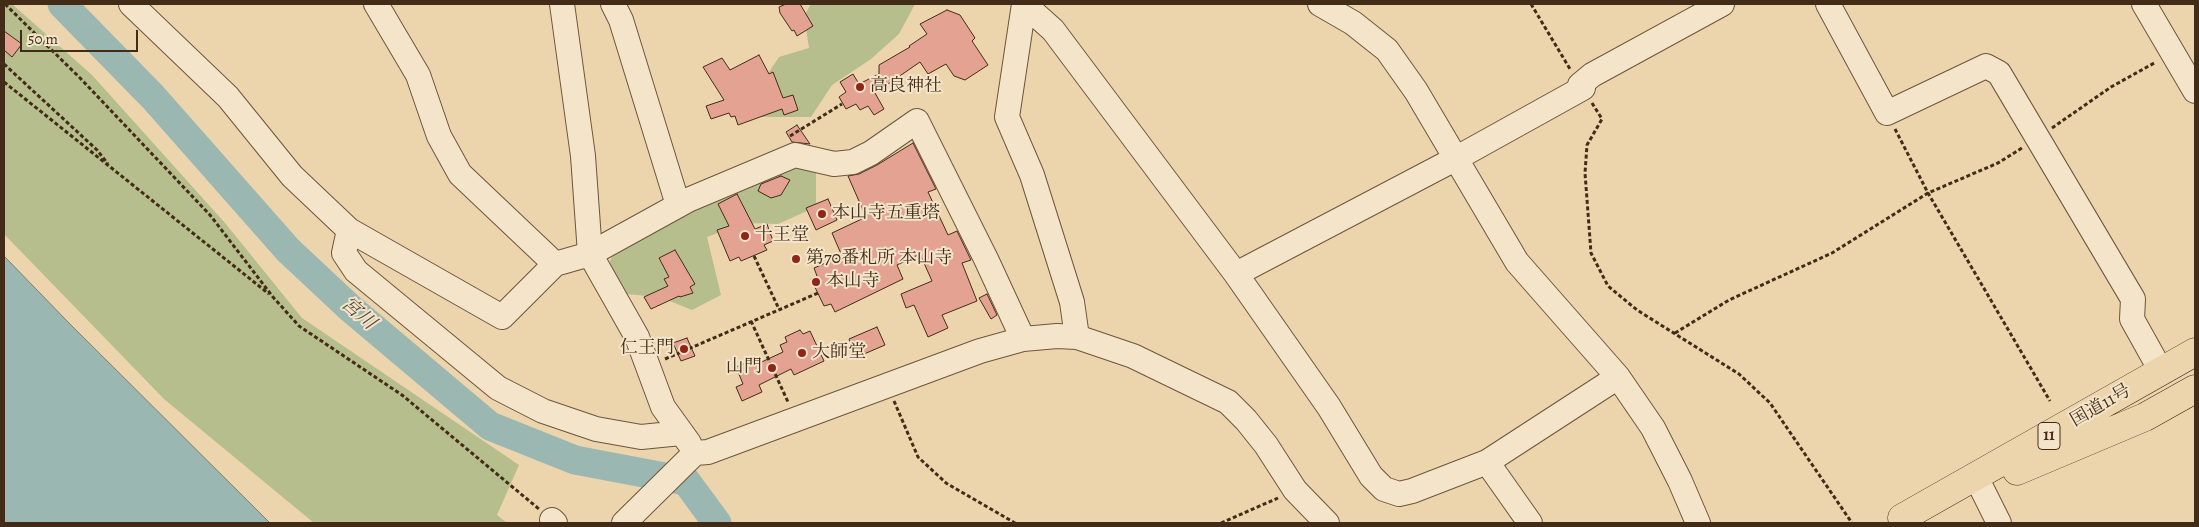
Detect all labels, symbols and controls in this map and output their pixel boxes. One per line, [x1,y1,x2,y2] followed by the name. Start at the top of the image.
[22,20,140,52] scale bar
[28,29,58,49] text: 50 m
[870,76,942,98] place label: 高良神社
[854,81,866,93] marker: 高良神社
[832,203,940,225] place label: 本山寺五重塔
[816,208,828,220] marker: 本山寺五重塔
[755,225,809,247] place label: 十王堂
[739,230,751,242] marker: 十王堂
[806,248,953,270] place label: 第70番札所 本山寺
[790,253,802,265] marker: 第70番札所 本山寺
[826,271,880,293] place label: 本山寺
[810,276,822,288] marker: 本山寺
[336,293,380,335] water label: 宮川
[620,338,674,360] place label: 仁王門
[812,342,866,364] place label: 大師堂
[678,343,690,355] marker: 仁王門
[796,347,808,359] marker: 大師堂
[726,357,762,379] place label: 山門
[766,362,778,374] marker: 山門
[2067,380,2135,432] street label: 国道11号
[2038,422,2060,450] road number: 11

